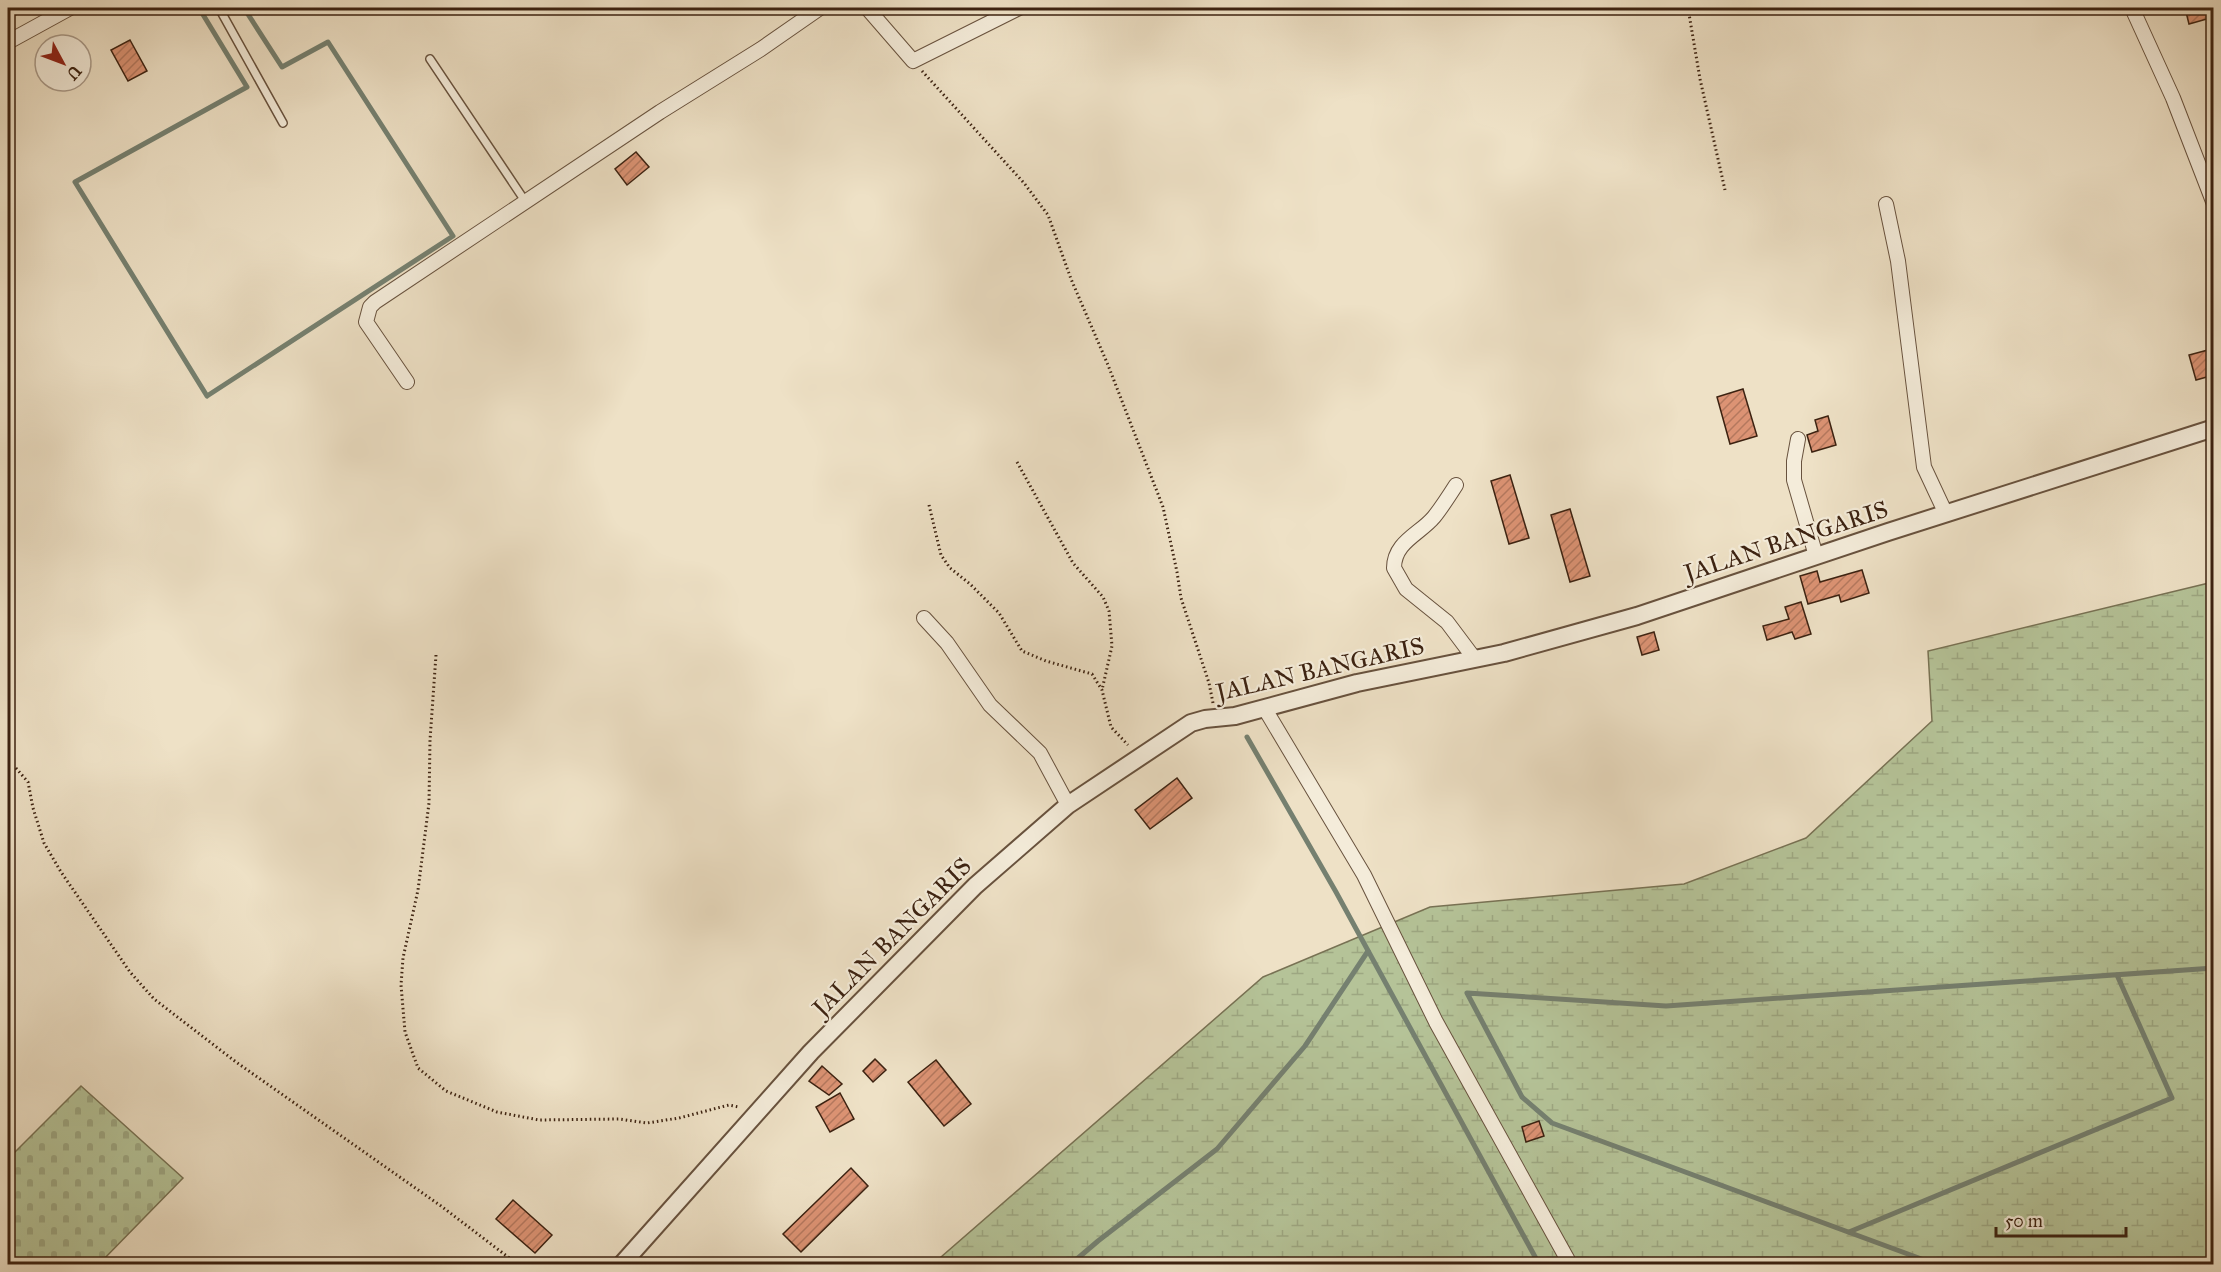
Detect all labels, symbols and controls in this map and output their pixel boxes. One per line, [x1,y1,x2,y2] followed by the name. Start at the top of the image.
[33,33,93,93] north arrow
[62,62,85,84] text: U
[1677,494,1892,589] street label: JALAN BANGARIS
[1210,630,1427,708] street label: JALAN BANGARIS
[804,851,978,1025] street label: JALAN BANGARIS
[1996,1200,2126,1238] scale bar
[2005,1210,2043,1232] text: 50 m

